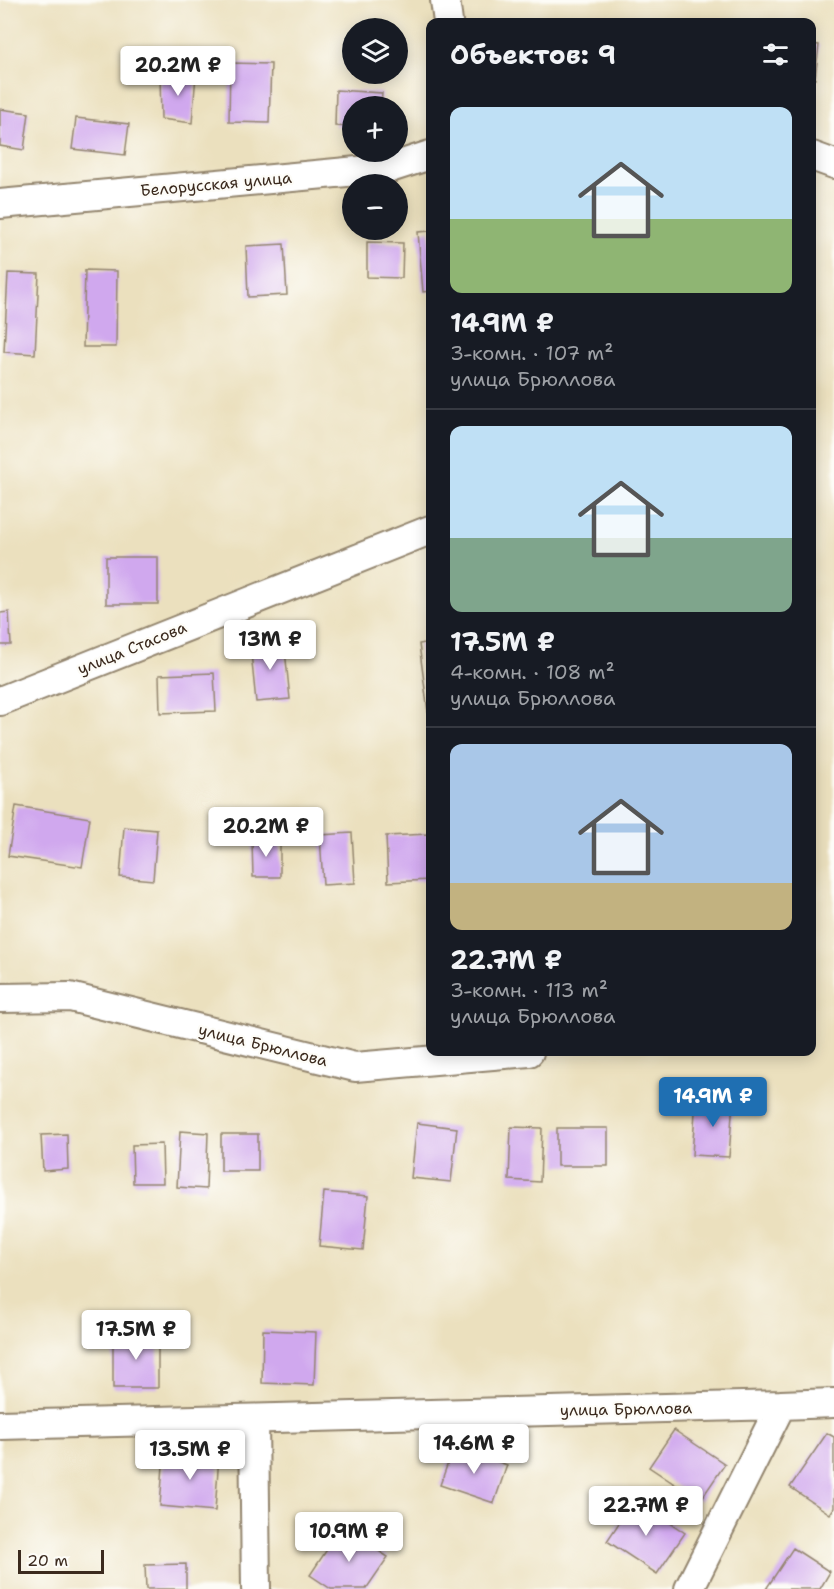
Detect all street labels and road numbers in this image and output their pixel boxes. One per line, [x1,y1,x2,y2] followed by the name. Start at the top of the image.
[139,167,293,201] street label: Белорусская улица
[74,617,190,679] street label: улица Стасова
[196,1019,330,1071] street label: улица Брюллова
[560,1397,692,1421] street label: улица Брюллова

